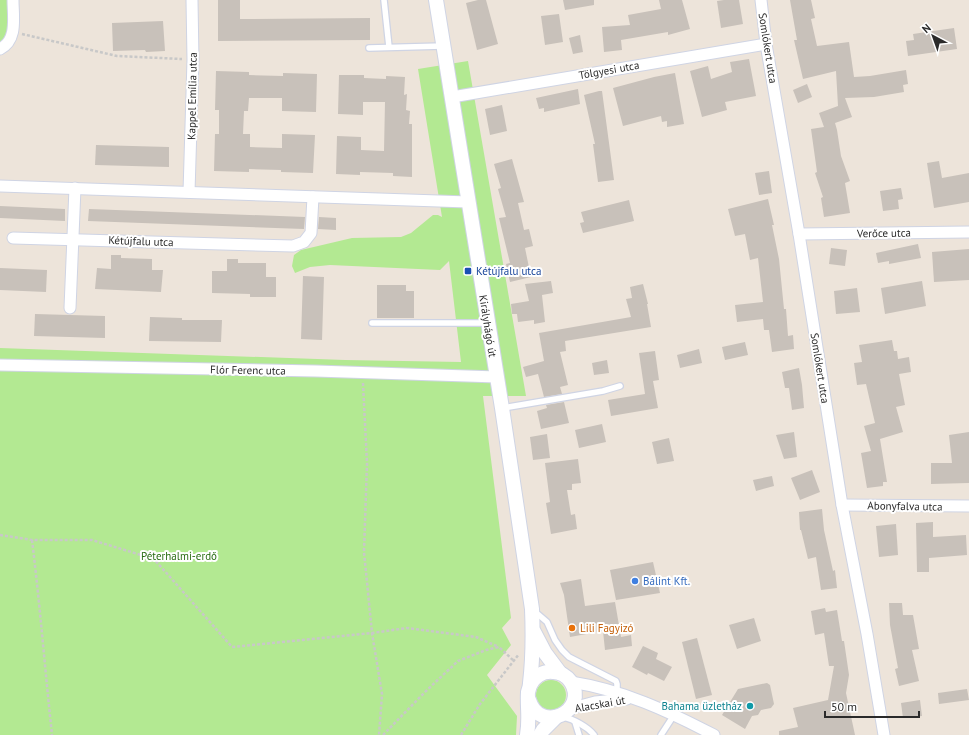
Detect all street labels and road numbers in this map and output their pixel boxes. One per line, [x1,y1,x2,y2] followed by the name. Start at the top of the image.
[756,12,780,84] street label: Somlókert utca
[184,52,200,140] street label: Kappel Emília utca
[578,58,640,82] street label: Tölgyesi utca
[856,226,911,240] street label: Verőce utca
[108,233,174,249] street label: Kétújfalu utca
[476,294,500,358] street label: Királyhágó út
[808,332,832,404] street label: Somlókert utca
[210,362,286,378] street label: Flór Ferenc utca
[867,498,943,514] street label: Abonyfalva utca
[574,693,627,715] street label: Alacskai út

